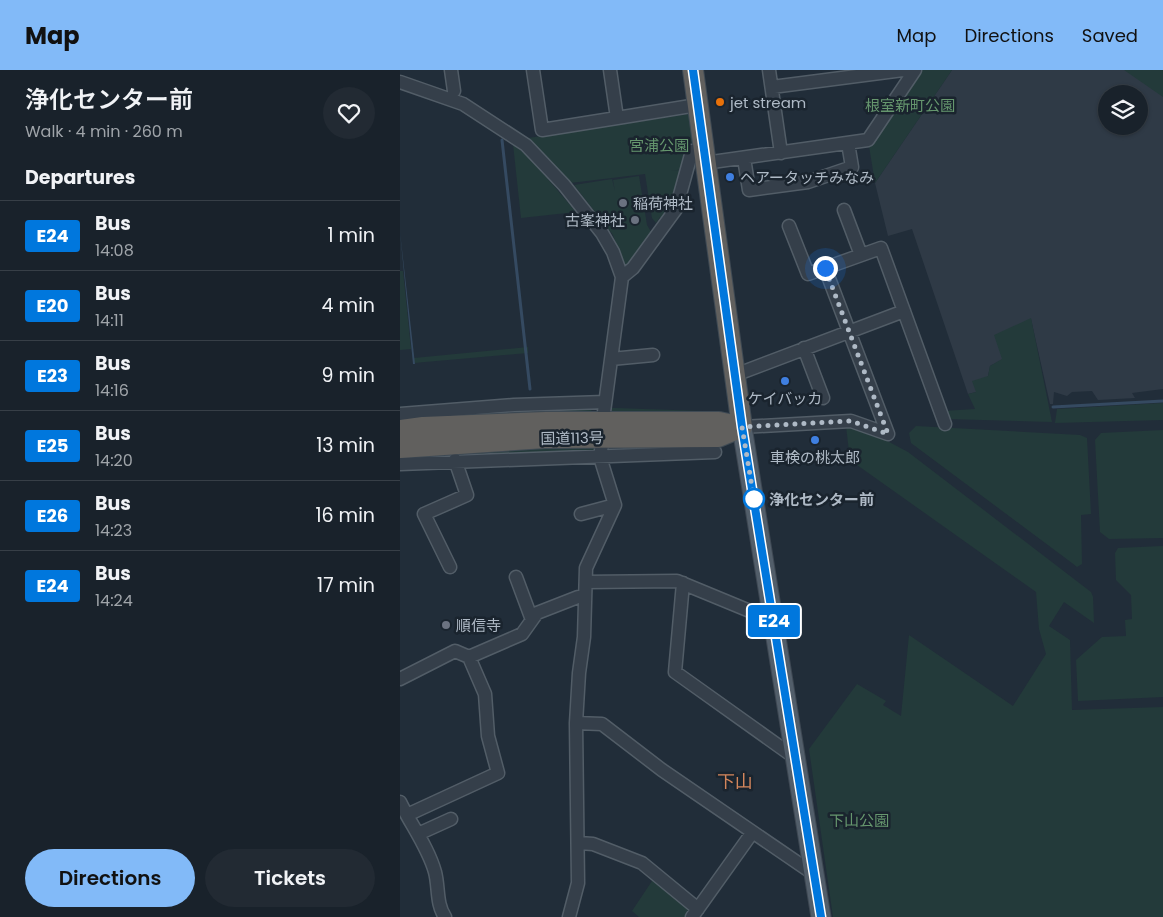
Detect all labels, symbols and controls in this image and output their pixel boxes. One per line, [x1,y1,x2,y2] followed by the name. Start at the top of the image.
[25,19,80,52] text: Map
[897,23,936,48] text: Map
[964,23,1054,48] text: Directions
[1082,23,1138,48] text: Saved
[25,83,193,116] text: 浄化センター前
[1098,85,1148,135] map controls
[1098,85,1148,135] button: layers
[323,87,375,139] button: heart
[729,92,806,113] place label: jet stream
[865,95,955,116] park label: 根室新町公園
[714,96,726,108] marker: jet stream
[25,120,183,143] text: Walk · 4 min · 260 m
[629,135,689,156] park label: 宮浦公園
[25,164,135,191] text: Departures
[740,167,874,188] place label: ヘアータッチみなみ
[724,171,736,183] marker: ヘアータッチみなみ
[633,193,693,214] place label: 稲荷神社
[617,197,629,209] marker: 稲荷神社
[95,210,131,237] text: Bus
[565,210,625,231] place label: 古峯神社
[629,214,641,226] marker: 古峯神社
[327,222,375,249] text: 1 min
[36,223,69,248] text: E24
[95,239,134,262] text: 14:08
[813,256,838,281] your location
[95,280,131,307] text: Bus
[322,292,375,319] text: 4 min
[37,293,68,318] text: E20
[95,309,124,332] text: 14:11
[95,350,131,377] text: Bus
[322,362,375,389] text: 9 min
[37,363,68,388] text: E23
[779,375,791,387] marker: ケイバッカ
[95,379,129,402] text: 14:16
[748,388,822,409] place label: ケイバッカ
[95,420,131,447] text: Bus
[540,427,604,449] street label: 国道113号
[316,432,375,459] text: 13 min
[37,433,68,458] text: E25
[809,434,821,446] marker: 車検の桃太郎
[770,447,860,468] place label: 車検の桃太郎
[95,449,133,472] text: 14:20
[743,488,765,510] marker: 浄化センター前
[769,489,874,510] place label: 浄化センター前
[95,490,131,517] text: Bus
[315,502,375,529] text: 16 min
[37,503,68,528] text: E26
[95,519,132,542] text: 14:23
[95,560,131,587] text: Bus
[317,572,375,599] text: 17 min
[36,573,69,598] text: E24
[95,589,133,612] text: 14:24
[745,605,803,637] line badge: E24
[758,608,790,633] text: E24
[456,615,501,636] place label: 順信寺
[440,619,452,631] marker: 順信寺
[717,769,753,794] district label: 下山
[829,810,889,831] park label: 下山公園
[25,849,195,907] button: Directions
[205,849,375,907] button: Tickets

